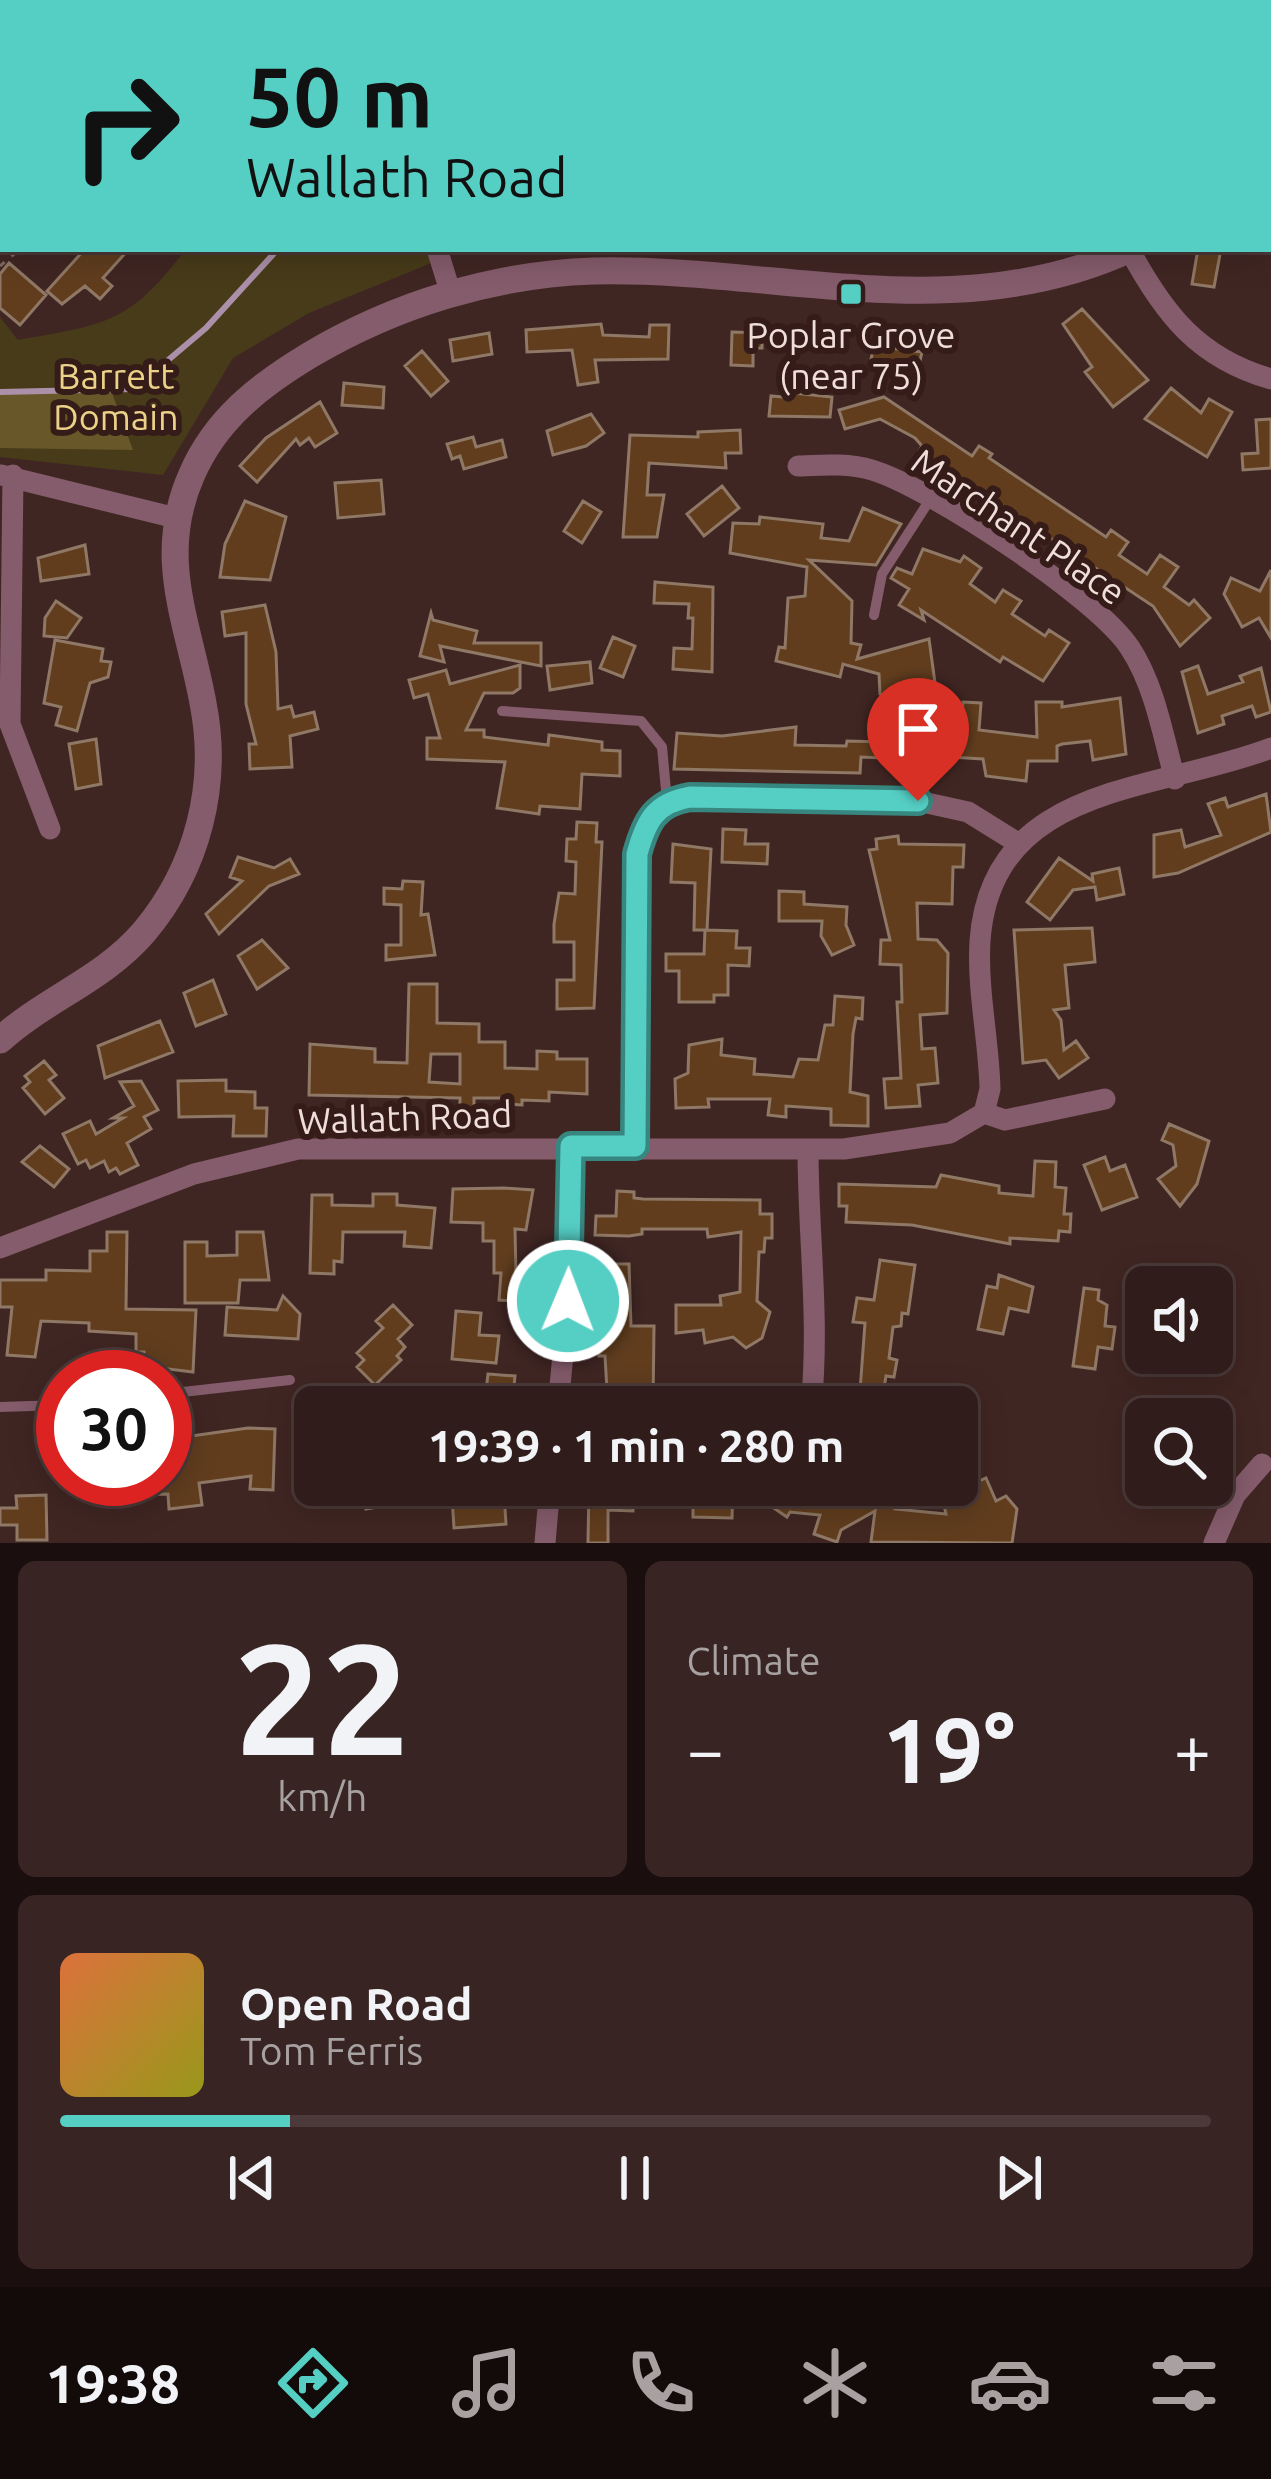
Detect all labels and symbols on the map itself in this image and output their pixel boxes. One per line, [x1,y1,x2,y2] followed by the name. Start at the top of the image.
[838,281,864,307] marker: Poplar Grove (near 75)
[747,314,955,396] place label: Poplar Grove (near 75)
[53,355,179,437] park label: Barrett Domain
[905,440,1133,612] street label: Marchant Place
[867,678,969,801] pin
[297,1093,513,1141] street label: Wallath Road
[505,1238,631,1364] position arrow
[36,1350,192,1506] speed limit sign: 30

